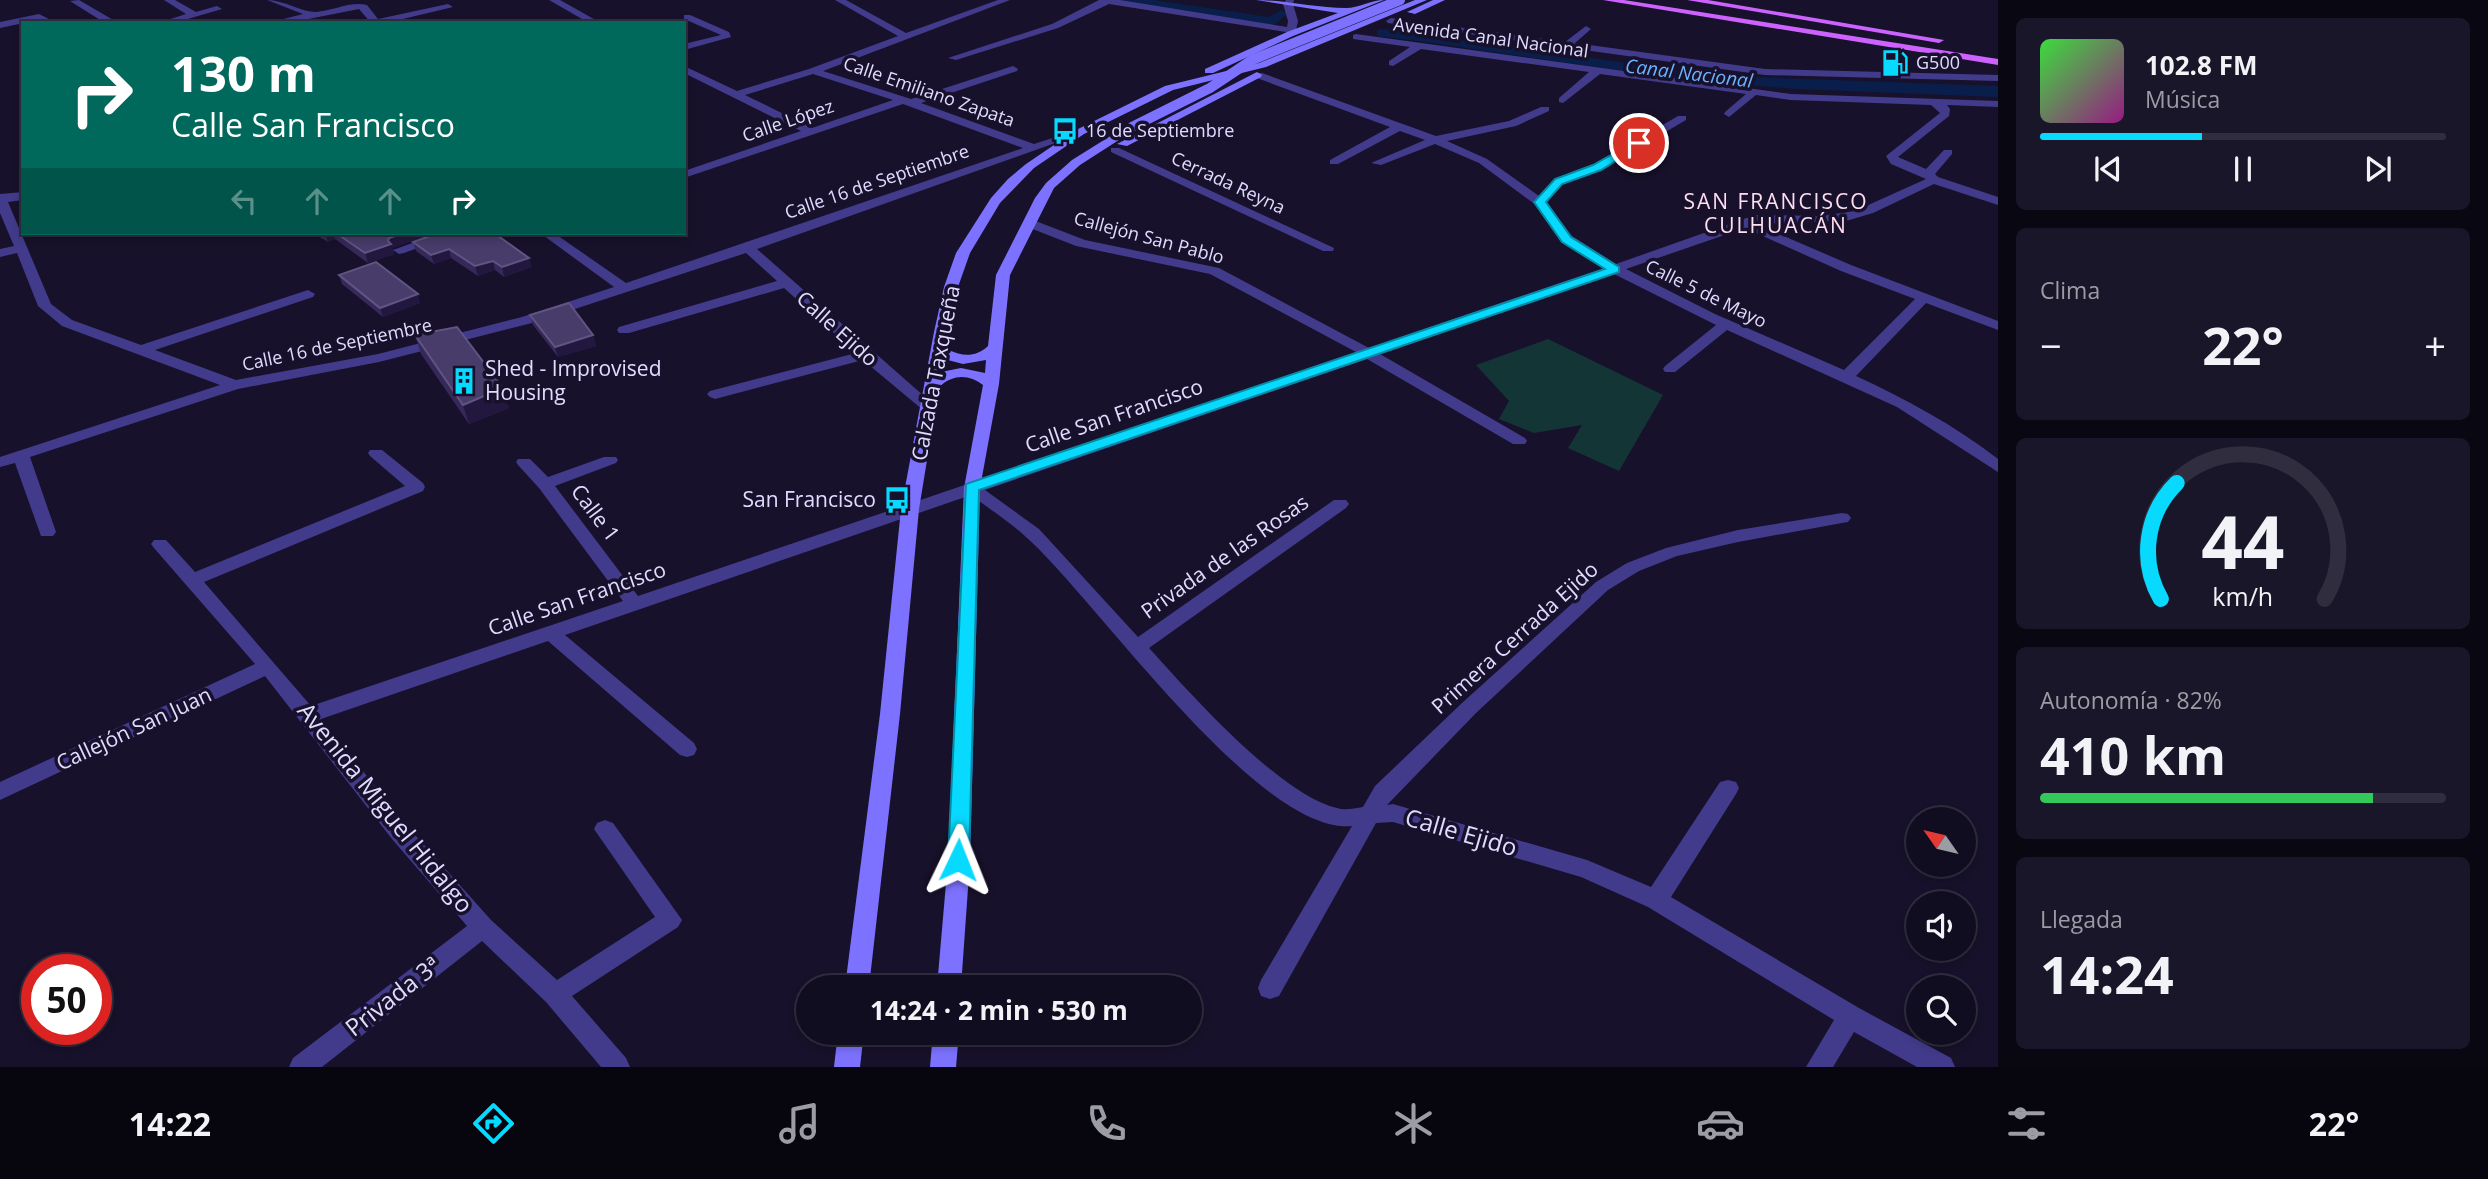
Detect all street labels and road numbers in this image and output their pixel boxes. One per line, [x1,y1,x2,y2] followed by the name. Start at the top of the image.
[1392,11,1590,63] street label: Avenida Canal Nacional
[840,50,1018,132] street label: Calle Emiliano Zapata
[739,93,836,147] street label: Calle López
[781,138,972,224] street label: Calle 16 de Septiembre
[1168,145,1289,219] street label: Cerrada Reyna
[1072,205,1227,269] street label: Callejón San Pablo
[1642,253,1771,333] street label: Calle 5 de Mayo
[904,283,966,463] street label: Calzada Taxqueña
[791,284,884,372] street label: Calle Ejido
[240,312,434,376] street label: Calle 16 de Septiembre
[1021,371,1206,459] street label: Calle San Francisco
[565,478,626,547] street label: Calle 1
[1135,488,1314,625] street label: Privada de las Rosas
[484,554,669,642] street label: Calle San Francisco
[1425,555,1604,720] street label: Primera Cerrada Ejido
[51,680,216,776] street label: Callejón San Juan
[291,695,481,919] street label: Avenida Miguel Hidalgo
[1402,800,1521,863] street label: Calle Ejido
[338,948,446,1043] street label: Privada 3ª

